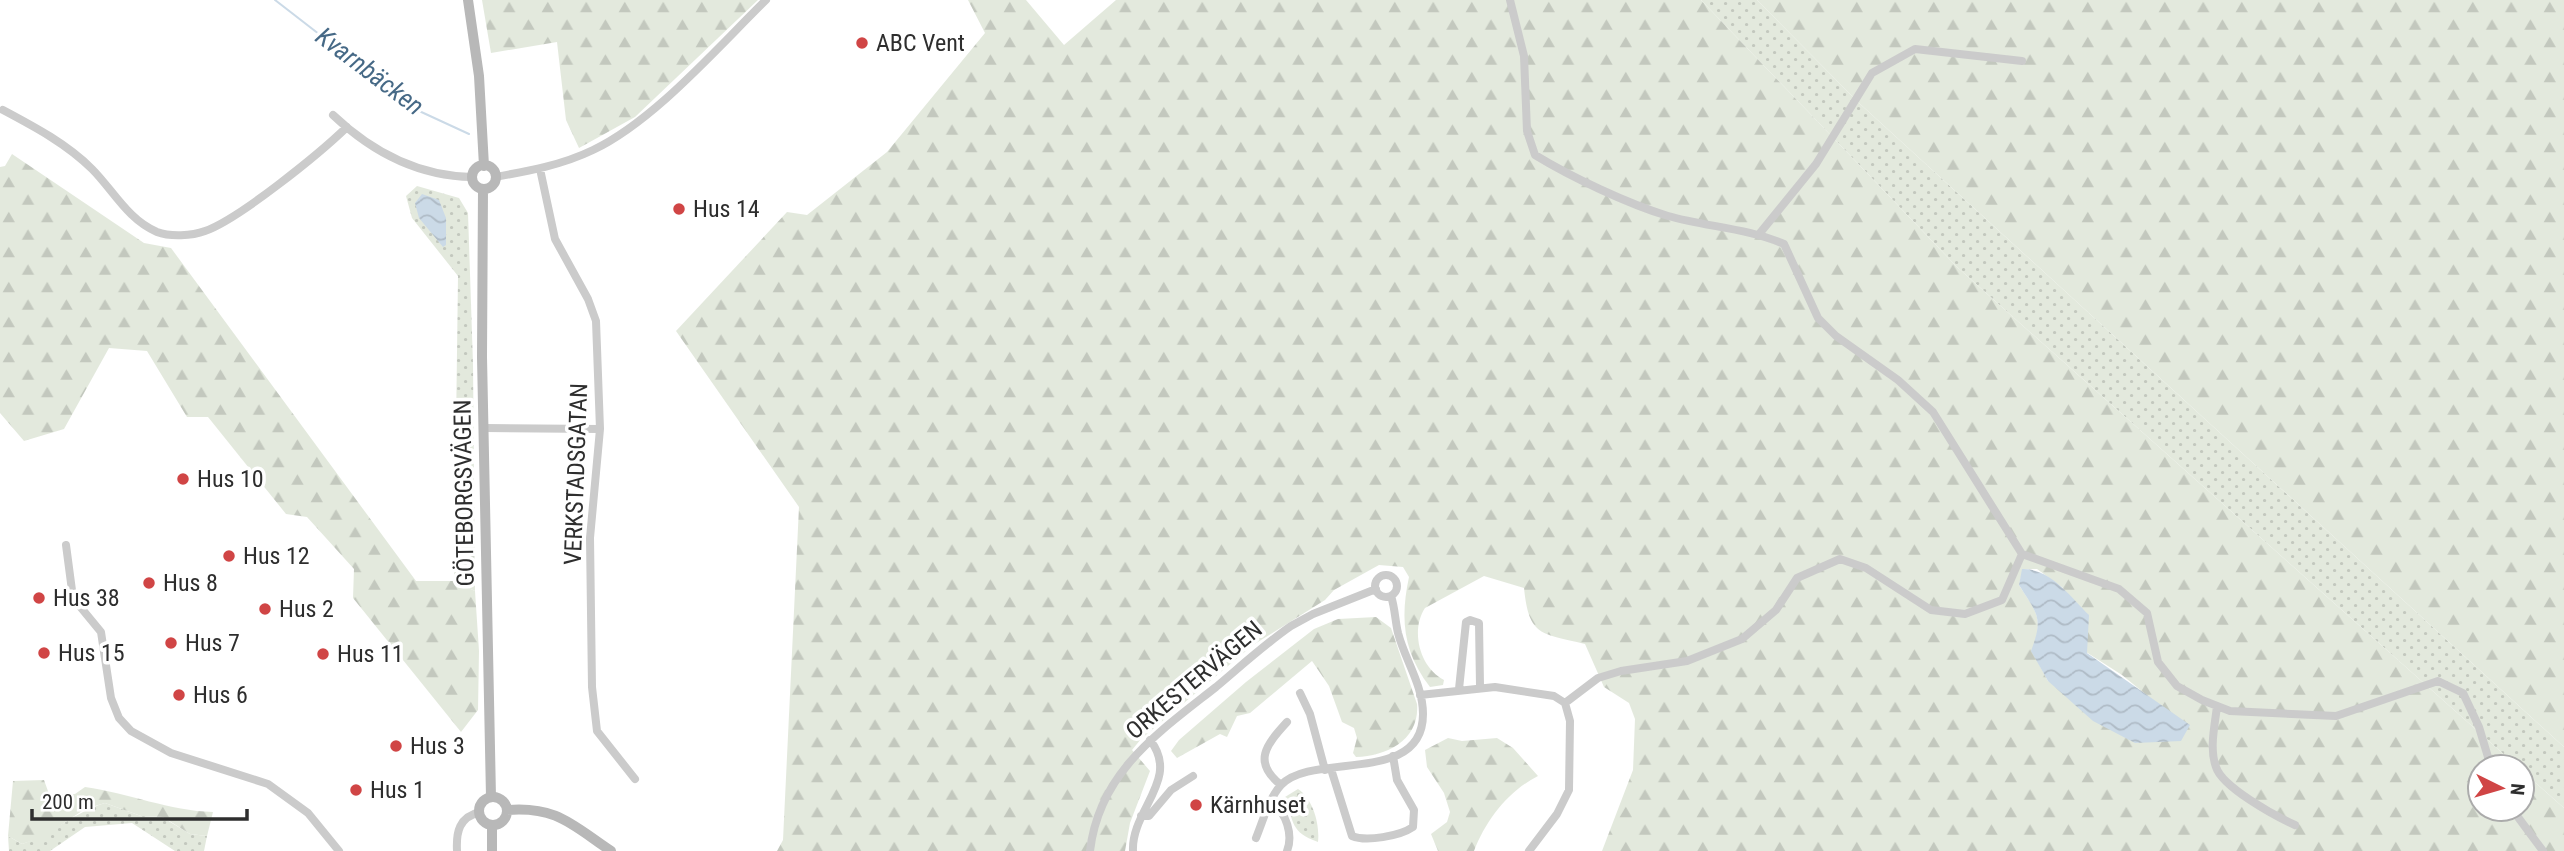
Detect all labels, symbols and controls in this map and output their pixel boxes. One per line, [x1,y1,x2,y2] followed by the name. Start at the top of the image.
[310,21,430,121] water label: Kvarnbäcken
[876,29,965,57] place label: ABC Vent
[854,35,870,51] marker: ABC Vent
[693,195,760,223] place label: Hus 14
[671,201,687,217] marker: Hus 14
[559,383,593,565] street label: VERKSTADSGATAN
[448,399,480,587] street label: GÖTEBORGSVÄGEN
[197,465,264,493] place label: Hus 10
[175,471,191,487] marker: Hus 10
[243,542,310,570] place label: Hus 12
[221,548,237,564] marker: Hus 12
[163,569,218,597] place label: Hus 8
[141,575,157,591] marker: Hus 8
[53,584,120,612] place label: Hus 38
[31,590,47,606] marker: Hus 38
[279,595,334,623] place label: Hus 2
[257,601,273,617] marker: Hus 2
[1120,615,1268,745] street label: ORKESTERVÄGEN
[185,629,240,657] place label: Hus 7
[163,635,179,651] marker: Hus 7
[58,639,125,667] place label: Hus 15
[337,640,404,668] place label: Hus 11
[36,645,52,661] marker: Hus 15
[315,646,331,662] marker: Hus 11
[193,681,248,709] place label: Hus 6
[171,687,187,703] marker: Hus 6
[410,732,465,760] place label: Hus 3
[388,738,404,754] marker: Hus 3
[2466,753,2536,823] north arrow
[370,776,425,804] place label: Hus 1
[32,778,247,822] scale bar
[348,782,364,798] marker: Hus 1
[2505,783,2529,796] text: N
[42,790,94,814] text: 200 m
[1210,791,1306,819] place label: Kärnhuset
[1188,797,1204,813] marker: Kärnhuset

